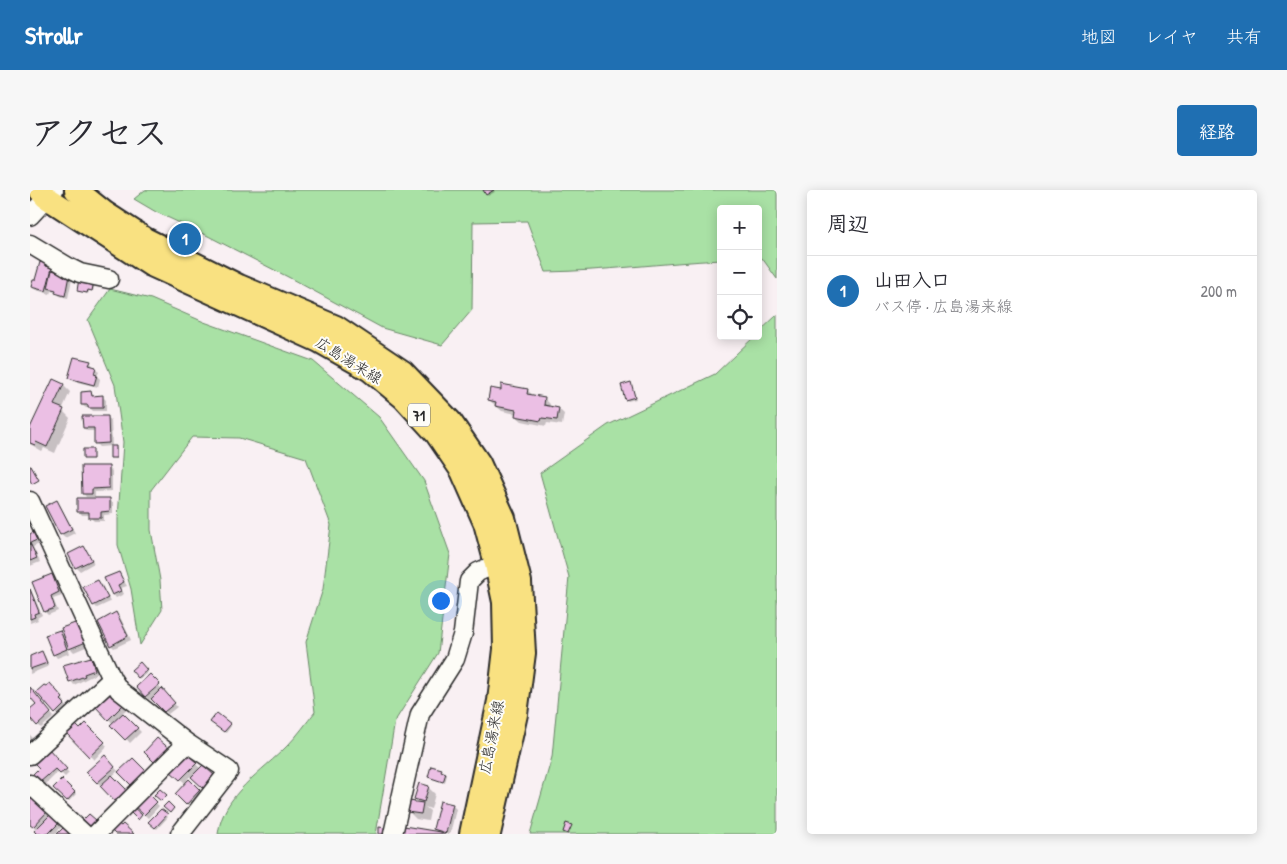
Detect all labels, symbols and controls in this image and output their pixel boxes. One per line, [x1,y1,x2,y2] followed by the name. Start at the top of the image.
[25,19,83,51] text: Strollr
[1081,24,1117,49] text: 地図
[1145,24,1198,49] text: レイヤ
[1226,24,1262,49] text: 共有
[1177,105,1257,156] button: 経路
[30,109,168,156] text: アクセス
[717,205,762,340] map controls
[717,205,762,250] button: +
[827,209,869,238] text: 周辺
[169,220,201,258] pin: 1
[717,250,762,295] button: −
[874,267,950,293] text: 山田入口
[840,280,846,302] text: 1
[1201,280,1237,302] text: 200 m
[717,295,762,340] button: locate
[874,295,1013,317] text: バス停 · 広島湯来線
[312,331,386,389] street label: 広島湯来線
[408,404,430,426] road number: 71
[428,588,454,614] your location
[474,698,508,776] street label: 広島湯来線

